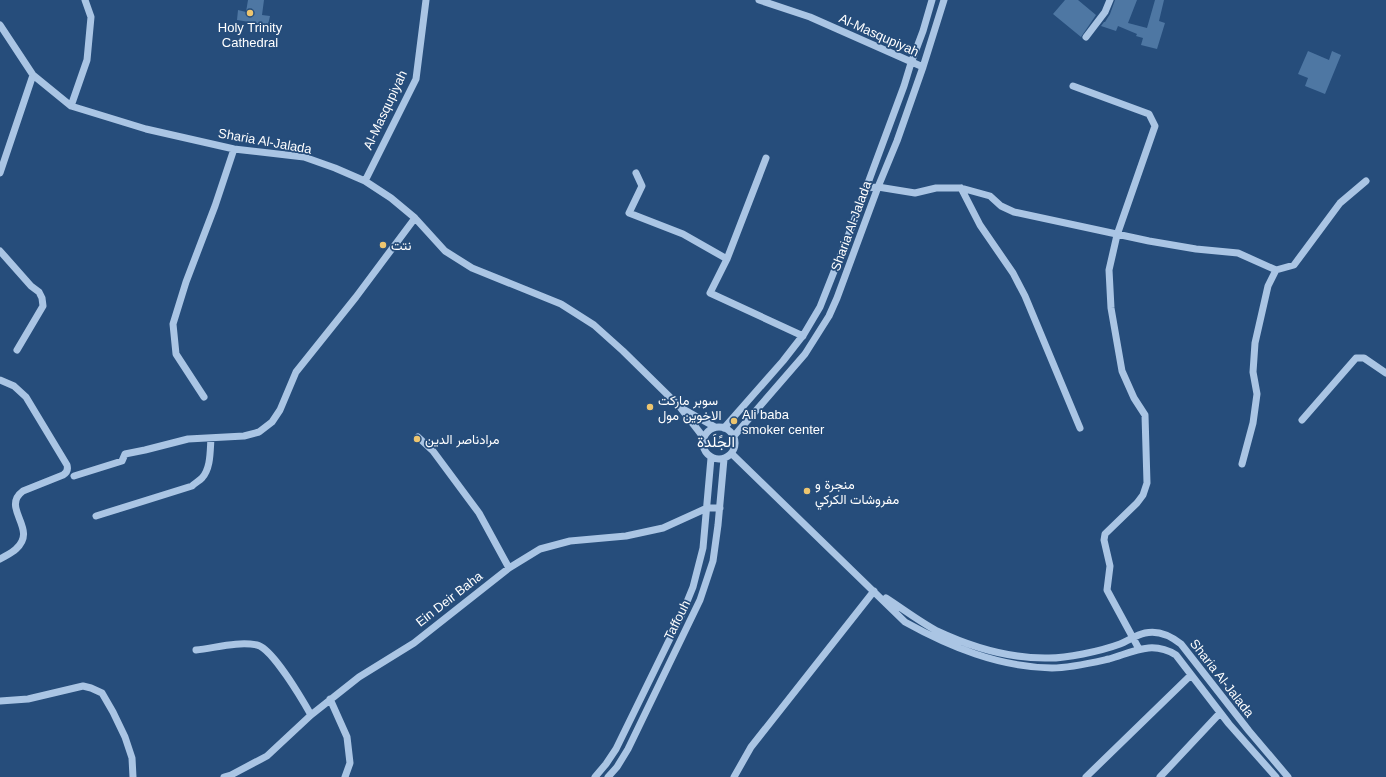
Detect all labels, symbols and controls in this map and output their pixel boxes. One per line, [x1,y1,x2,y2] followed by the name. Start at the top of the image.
[245,8,255,18] marker: Holy Trinity Cathedral
[837,11,921,59] street label: Al-Masqupiyah
[218,20,283,50] place label: Holy Trinity Cathedral
[360,68,410,152] street label: Al-Masqupiyah
[217,125,314,157] street label: Sharia Al-Jalada
[828,178,874,273] street label: Sharia Al-Jalada
[391,238,412,253] place label: نتت
[378,240,388,250] marker: نتت
[658,393,721,424] place label: سوبر ماركت الاخوين مول
[645,402,655,412] marker: سوبر ماركت الاخوين مول
[742,407,825,437] place label: Ali baba smoker center
[729,416,739,426] marker: Ali baba smoker center
[425,432,500,448] place label: مرادناصر الدين
[697,433,735,451] district label: الجًلَدة
[412,434,422,444] marker: مرادناصر الدين
[815,477,899,510] place label: منجرة و مفروشات الكركي
[802,486,812,496] marker: منجرة و مفروشات الكركي
[413,568,486,630] street label: Ein Deir Baha
[661,598,693,642] street label: Taffouh
[1187,636,1258,721] street label: Sharia Al-Jalada

